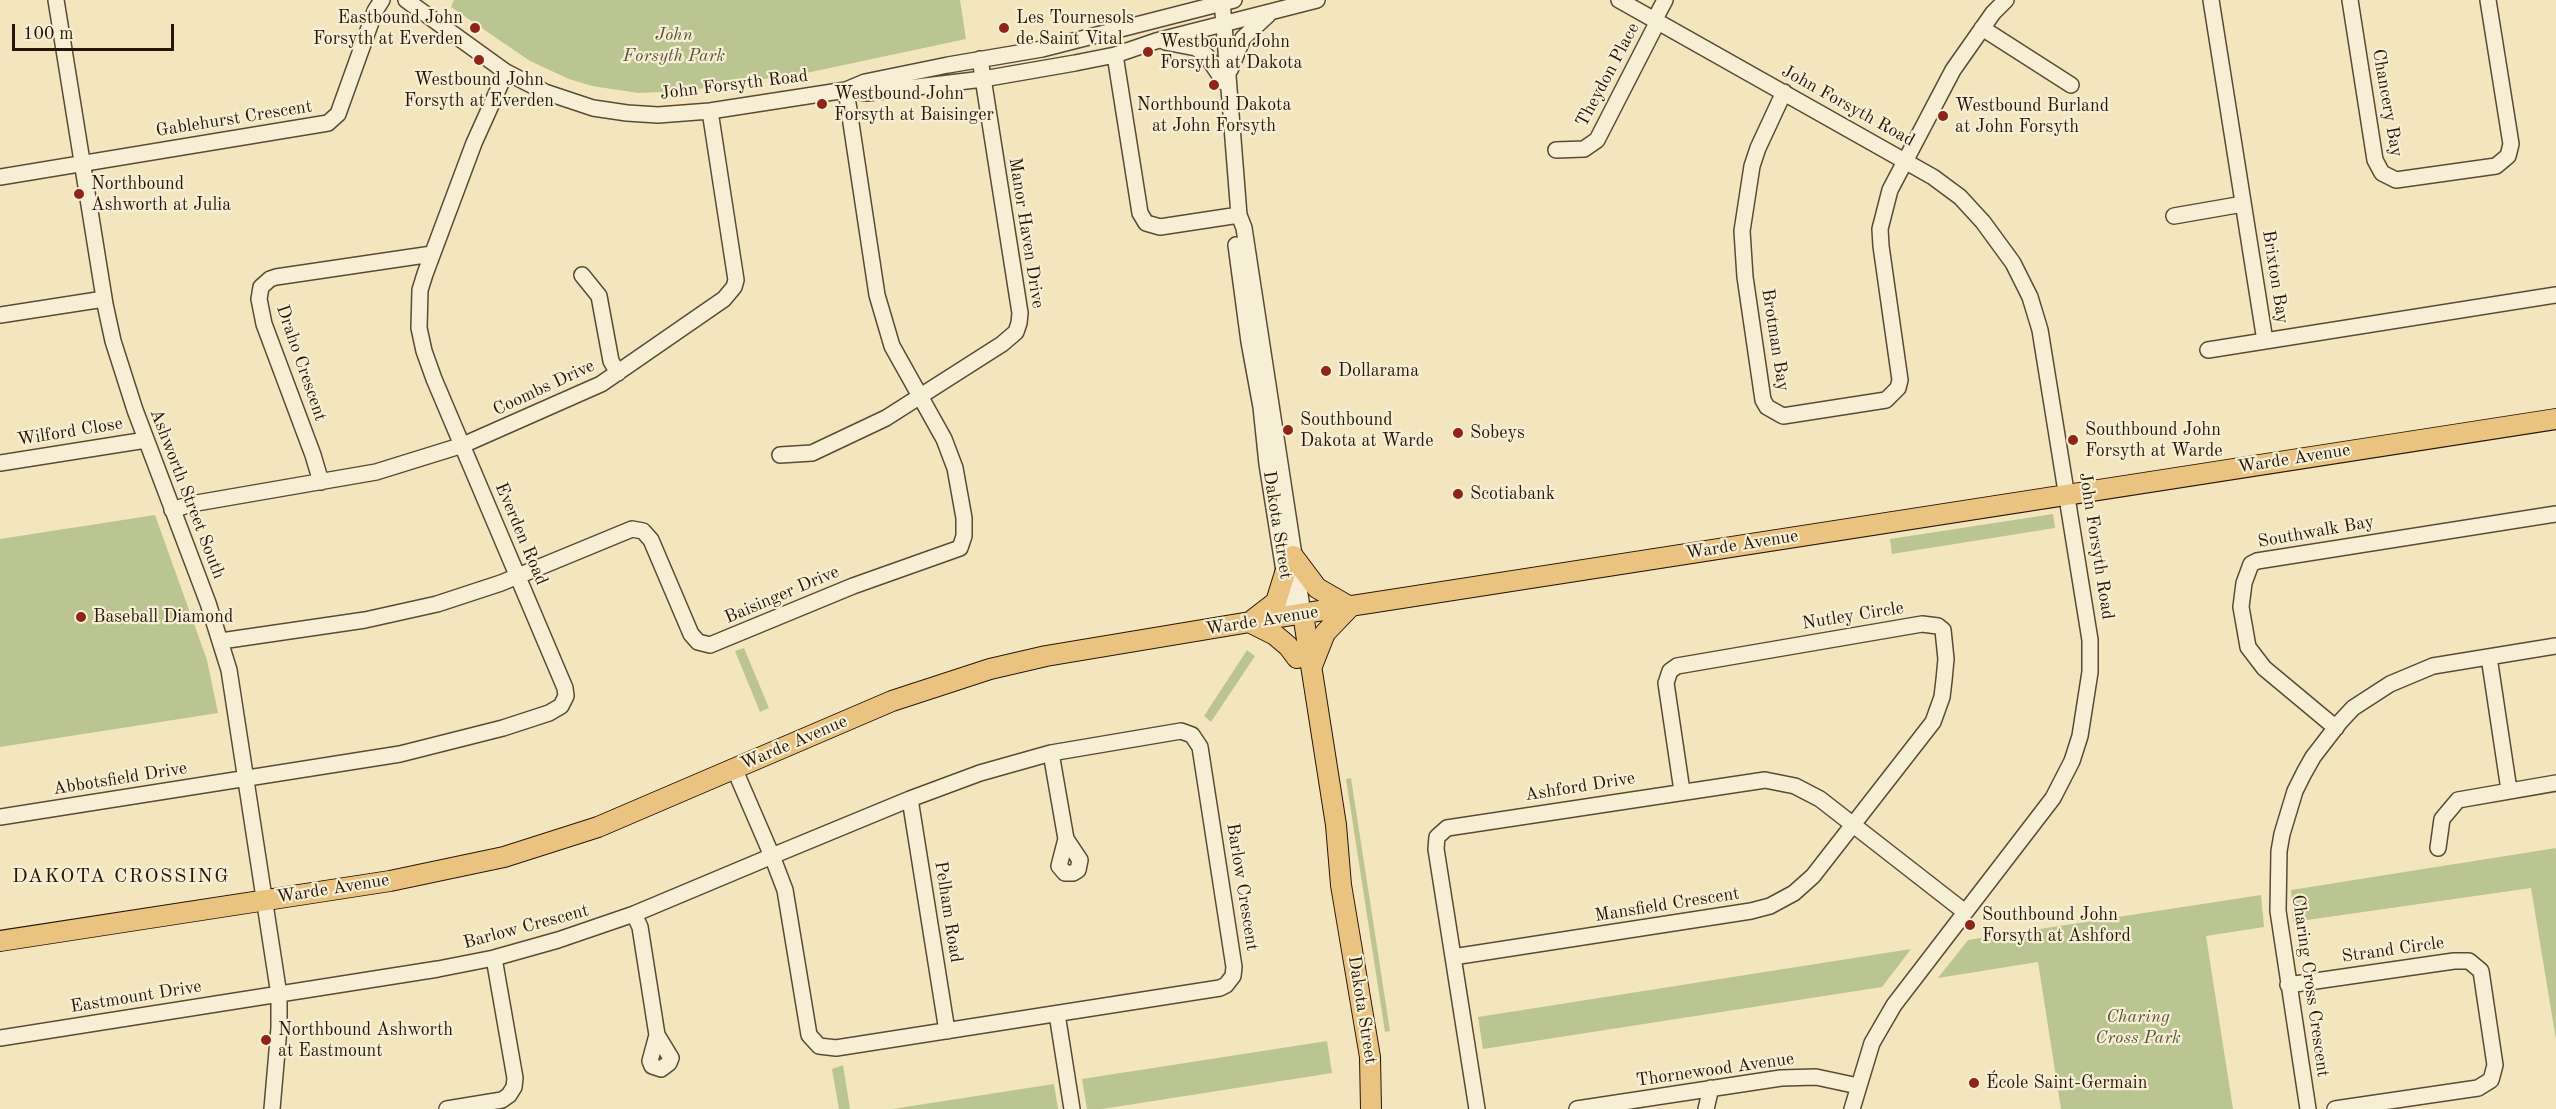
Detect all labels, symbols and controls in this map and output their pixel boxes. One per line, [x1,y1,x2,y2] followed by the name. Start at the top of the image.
[313,7,463,50] place label: Eastbound John Forsyth at Everden
[1016,7,1134,50] place label: Les Tournesols de Saint Vital
[15,12,177,50] scale bar
[1572,19,1644,131] street label: Theydon Place
[468,21,482,35] marker: Eastbound John Forsyth at Everden
[997,21,1011,35] marker: Les Tournesols de Saint Vital
[623,24,725,66] park label: John Forsyth Park
[23,25,74,43] text: 100 m
[1160,31,1302,74] place label: Westbound John Forsyth at Dakota
[1141,45,1155,59] marker: Westbound John Forsyth at Dakota
[2367,47,2407,159] street label: Chancery Bay
[472,53,486,67] marker: Westbound John Forsyth at Everden
[1778,60,1918,152] street label: John Forsyth Road
[659,65,809,105] street label: John Forsyth Road
[404,69,554,112] place label: Westbound John Forsyth at Everden
[1207,78,1221,92] marker: Northbound Dakota at John Forsyth
[834,83,994,125] place label: Westbound John Forsyth at Baisinger
[1137,94,1291,136] place label: Northbound Dakota at John Forsyth
[1955,95,2109,138] place label: Westbound Burland at John Forsyth
[154,96,314,142] street label: Gablehurst Crescent
[815,97,829,111] marker: Westbound John Forsyth at Baisinger
[1936,109,1950,123] marker: Westbound Burland at John Forsyth
[1003,156,1049,310] street label: Manor Haven Drive
[91,173,231,216] place label: Northbound Ashworth at Julia
[72,187,86,201] marker: Northbound Ashworth at Julia
[2257,229,2293,325] street label: Brixton Bay
[1756,287,1794,393] street label: Brotman Bay
[271,302,331,424] street label: Draho Crescent
[490,355,598,421] street label: Coombs Drive
[1338,360,1419,382] place label: Dollarama
[1319,364,1333,378] marker: Dollarama
[145,406,229,582] street label: Ashworth Street South
[1300,409,1433,452] place label: Southbound Dakota at Warde
[16,413,124,451] street label: Wilford Close
[2085,419,2223,462] place label: Southbound John Forsyth at Warde
[1470,422,1525,444] place label: Sobeys
[1281,423,1295,437] marker: Southbound Dakota at Warde
[1451,426,1465,440] marker: Sobeys
[2066,433,2080,447] marker: Southbound John Forsyth at Warde
[2236,439,2352,479] street label: Warde Avenue
[1258,469,1296,581] street label: Dakota Street
[2074,471,2118,621] street label: John Forsyth Road
[490,479,552,589] street label: Everden Road
[1470,483,1555,505] place label: Scotiabank
[1451,487,1465,501] marker: Scotiabank
[2256,511,2376,553] street label: Southwalk Bay
[1684,525,1800,565] street label: Warde Avenue
[722,561,842,629] street label: Baisinger Drive
[1801,597,1905,635] street label: Nutley Circle
[1204,601,1320,641] street label: Warde Avenue
[93,606,233,628] place label: Baseball Diamond
[74,610,88,624] marker: Baseball Diamond
[737,711,851,775] street label: Warde Avenue
[51,758,189,800] street label: Abbotsfield Drive
[1523,768,1637,806] street label: Ashford Drive
[1221,822,1263,952] street label: Barlow Crescent
[929,860,967,964] street label: Pelham Road
[12,865,230,889] district label: DAKOTA CROSSING
[275,869,391,909] street label: Warde Avenue
[1593,883,1741,927] street label: Mansfield Crescent
[2286,893,2334,1079] street label: Charing Cross Crescent
[461,900,591,954] street label: Barlow Crescent
[1982,904,2131,946] place label: Southbound John Forsyth at Ashford
[1963,918,1977,932] marker: Southbound John Forsyth at Ashford
[2340,932,2446,968] street label: Strand Circle
[1343,954,1381,1066] street label: Dakota Street
[69,976,203,1018] street label: Eastmount Drive
[2095,1006,2181,1048] park label: Charing Cross Park
[278,1019,453,1062] place label: Northbound Ashworth at Eastmount
[259,1033,273,1047] marker: Northbound Ashworth at Eastmount
[1635,1048,1795,1092] street label: Thornewood Avenue
[1986,1072,2147,1094] place label: École Saint-Germain
[1967,1076,1981,1090] marker: École Saint-Germain

